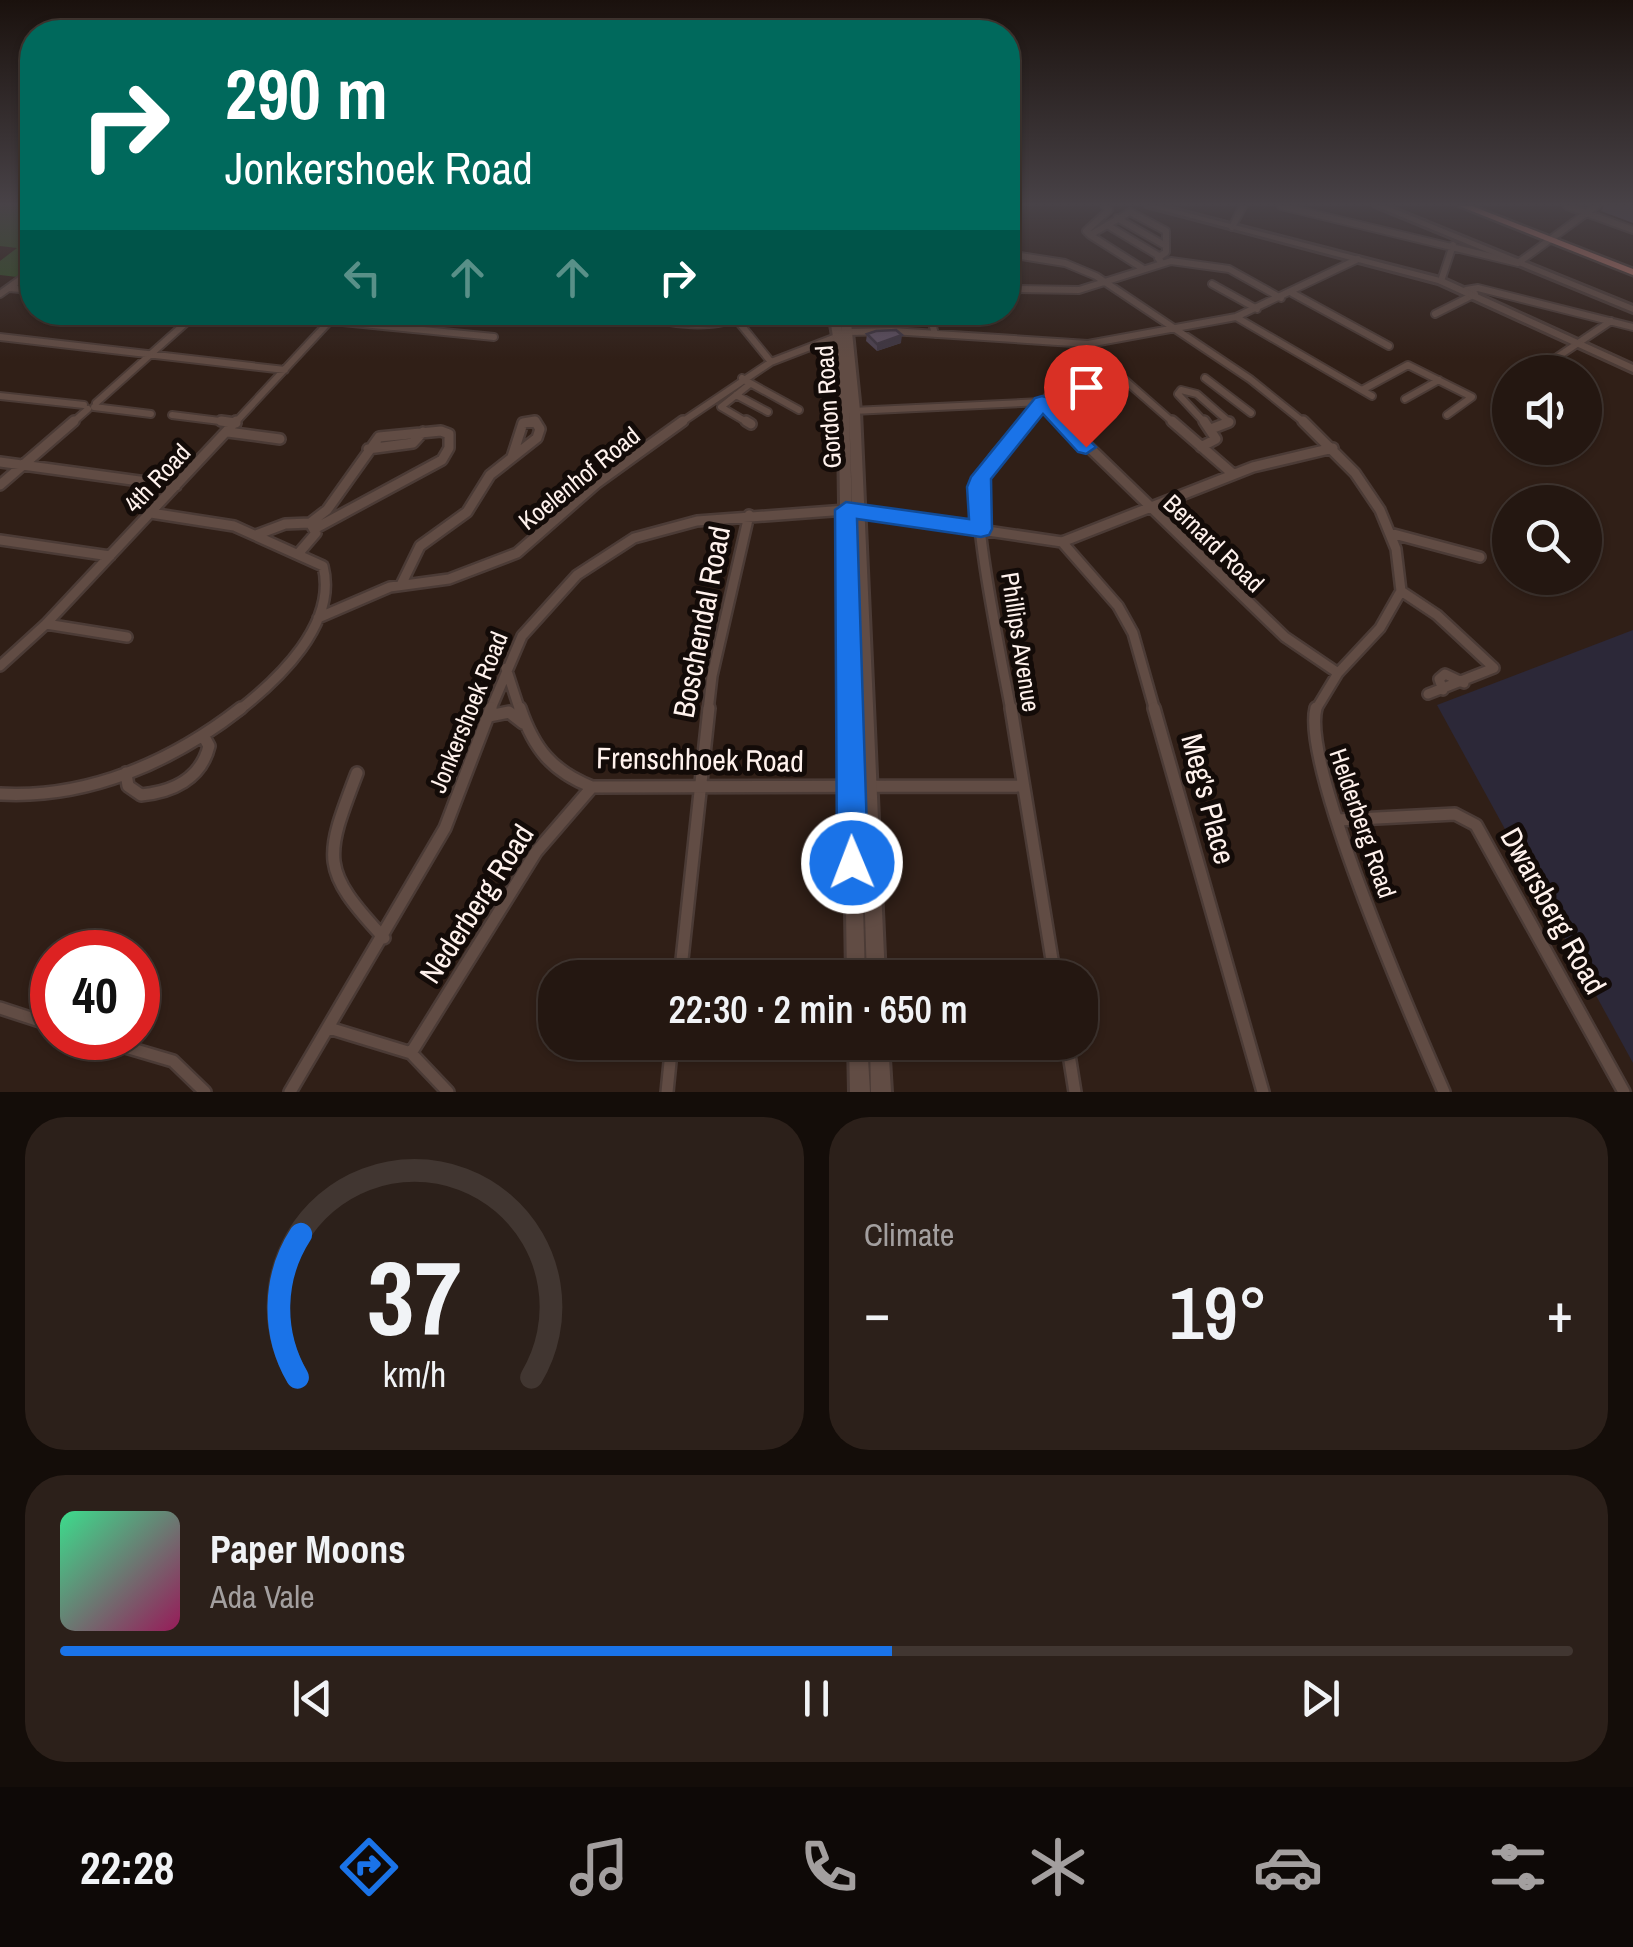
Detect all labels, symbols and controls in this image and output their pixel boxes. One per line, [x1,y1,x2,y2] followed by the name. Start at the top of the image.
[225,47,388,141] text: 290 m
[60,60,190,190] icon: right
[225,137,533,198] text: Jonkershoek Road
[335,250,390,305] icon: left
[440,250,495,305] icon: ahead
[545,250,600,305] icon: ahead
[650,250,705,305] icon: right
[807,344,849,470] street label: Gordon Road
[1044,345,1129,448] pin
[1492,355,1602,595] map controls
[1492,355,1602,465] button: sound
[1059,360,1114,415] icon: arrive
[511,419,647,537] street label: Koelenhof Road
[116,436,198,520] street label: 4th Road
[1492,485,1602,595] button: search
[1156,486,1272,600] street label: Bernard Road
[663,523,739,721] street label: Boschendal Road
[993,570,1049,714] street label: Phillips Avenue
[420,626,516,798] street label: Jonkershoek Road
[1172,729,1246,868] street label: Meg's Place
[596,737,804,781] street label: Frenschhoek Road
[1322,744,1404,902] street label: Helderberg Road
[800,811,904,915] position arrow
[410,816,542,991] street label: Nederberg Road
[1492,820,1616,1001] street label: Dwarsberg Road
[30,930,160,1060] speed limit sign: 40
[668,984,968,1035] text: 22:30 · 2 min · 650 m
[864,1213,954,1256] text: Climate
[367,1227,462,1367] text: 37
[1169,1261,1268,1362] text: 19°
[864,1275,890,1349] text: −
[1547,1275,1573,1349] text: +
[383,1350,446,1398] text: km/h
[210,1524,406,1575] text: Paper Moons
[210,1575,315,1618] text: Ada Vale
[285,1671,340,1726] icon: previous
[789,1671,844,1726] icon: pause
[1293,1671,1348,1726] icon: next
[334,1832,404,1902] icon: directions
[564,1832,634,1902] icon: music
[794,1832,864,1902] icon: phone
[1023,1832,1093,1902] icon: climate
[1253,1832,1323,1902] icon: car
[1483,1832,1553,1902] icon: filters
[80,1837,174,1898] text: 22:28

